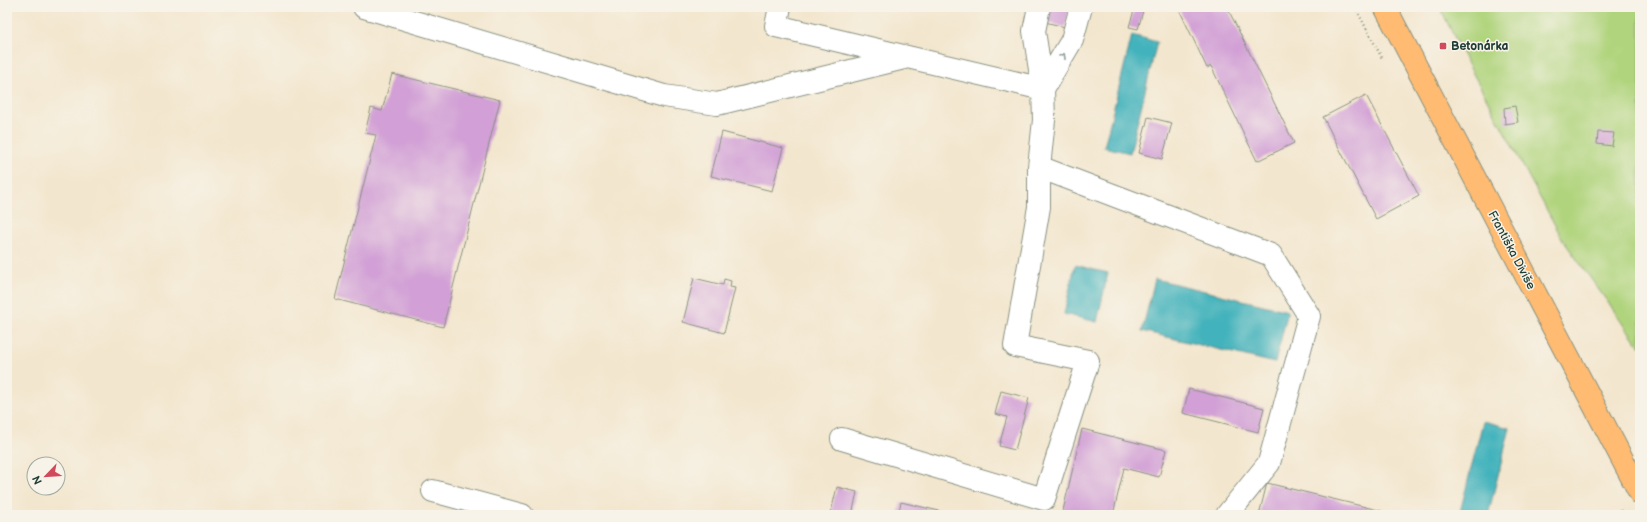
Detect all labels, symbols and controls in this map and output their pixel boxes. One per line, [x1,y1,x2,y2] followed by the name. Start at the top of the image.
[1451,39,1508,54] place label: Betonárka
[1438,41,1448,51] marker: Betonárka
[1059,53,1066,60] one-way arrow
[1484,208,1539,292] street label: Františka Diviše
[26,456,66,496] north arrow
[30,474,45,487] text: N

